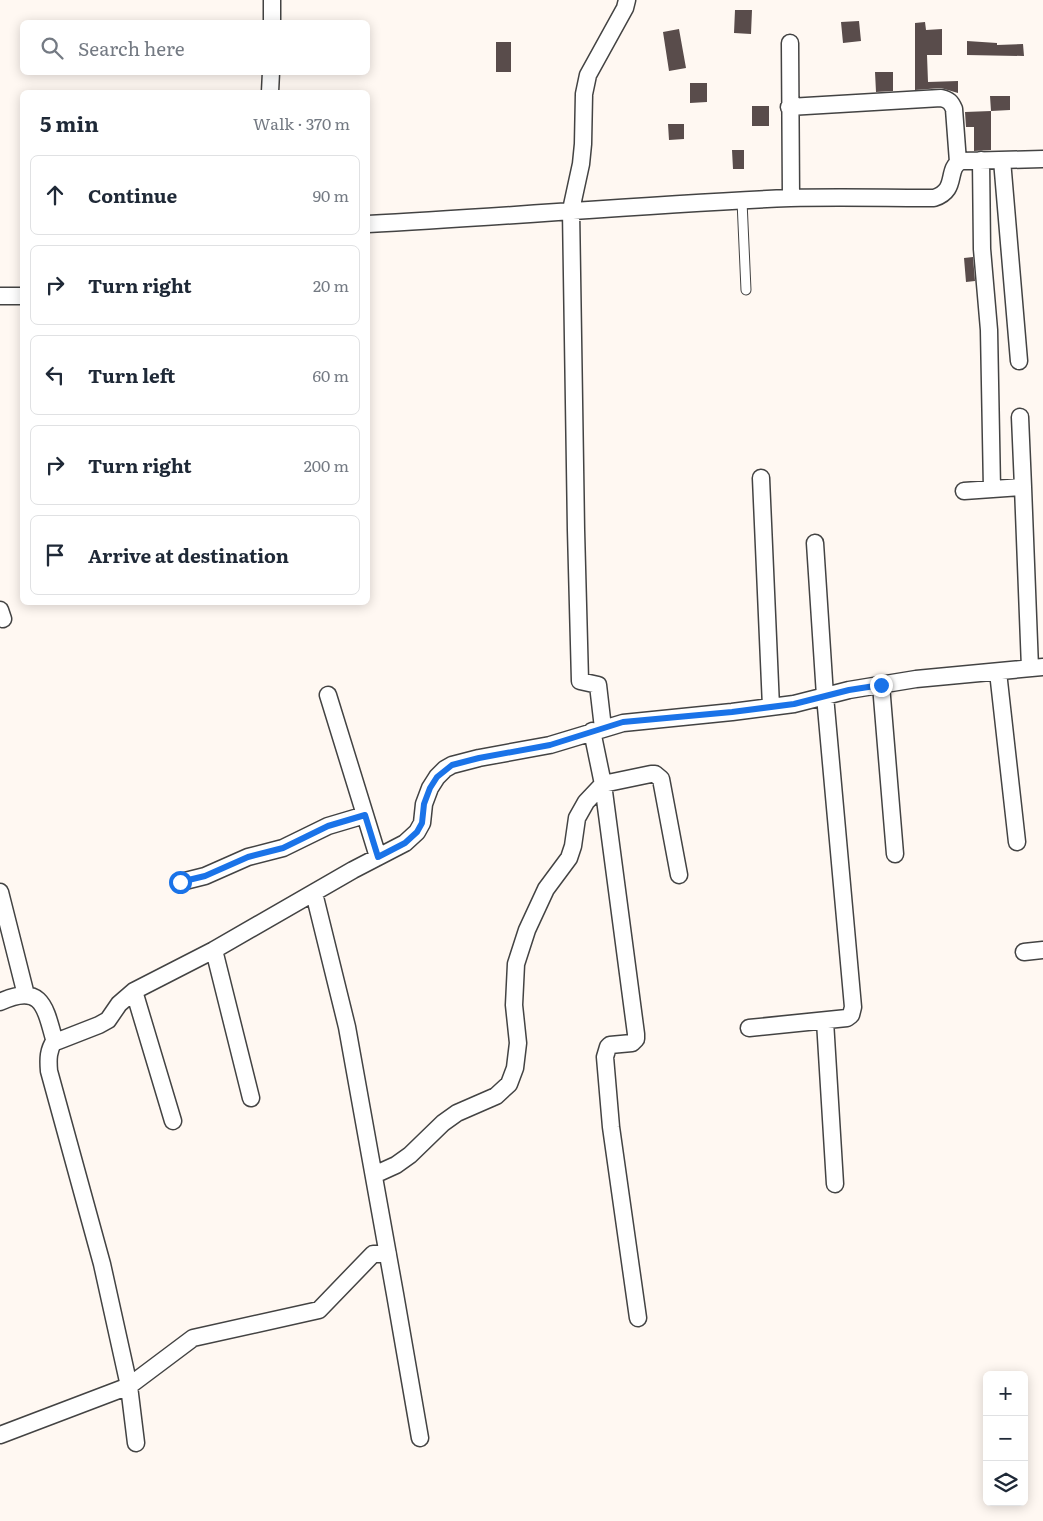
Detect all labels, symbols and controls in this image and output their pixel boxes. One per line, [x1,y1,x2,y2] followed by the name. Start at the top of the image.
[20,20,370,75] search box
[38,34,66,62] icon: search
[78,34,185,62] text: Search here
[40,107,99,138] text: 5 min
[253,111,350,135] text: Walk · 370 m
[41,181,69,209] icon: ahead
[88,181,177,209] text: Continue
[313,183,349,207] text: 90 m
[41,271,69,299] icon: right
[88,271,192,299] text: Turn right
[313,273,349,297] text: 20 m
[41,361,69,389] icon: left
[88,361,175,389] text: Turn left
[312,363,349,387] text: 60 m
[41,451,69,479] icon: right
[88,451,192,479] text: Turn right
[304,453,349,477] text: 200 m
[41,541,69,569] icon: arrive
[88,541,289,569] text: Arrive at destination
[870,674,893,697] route end
[169,871,192,894] route start
[983,1371,1028,1506] map controls
[983,1371,1028,1416] button: +
[983,1416,1028,1461] button: −
[983,1461,1028,1506] button: layers

